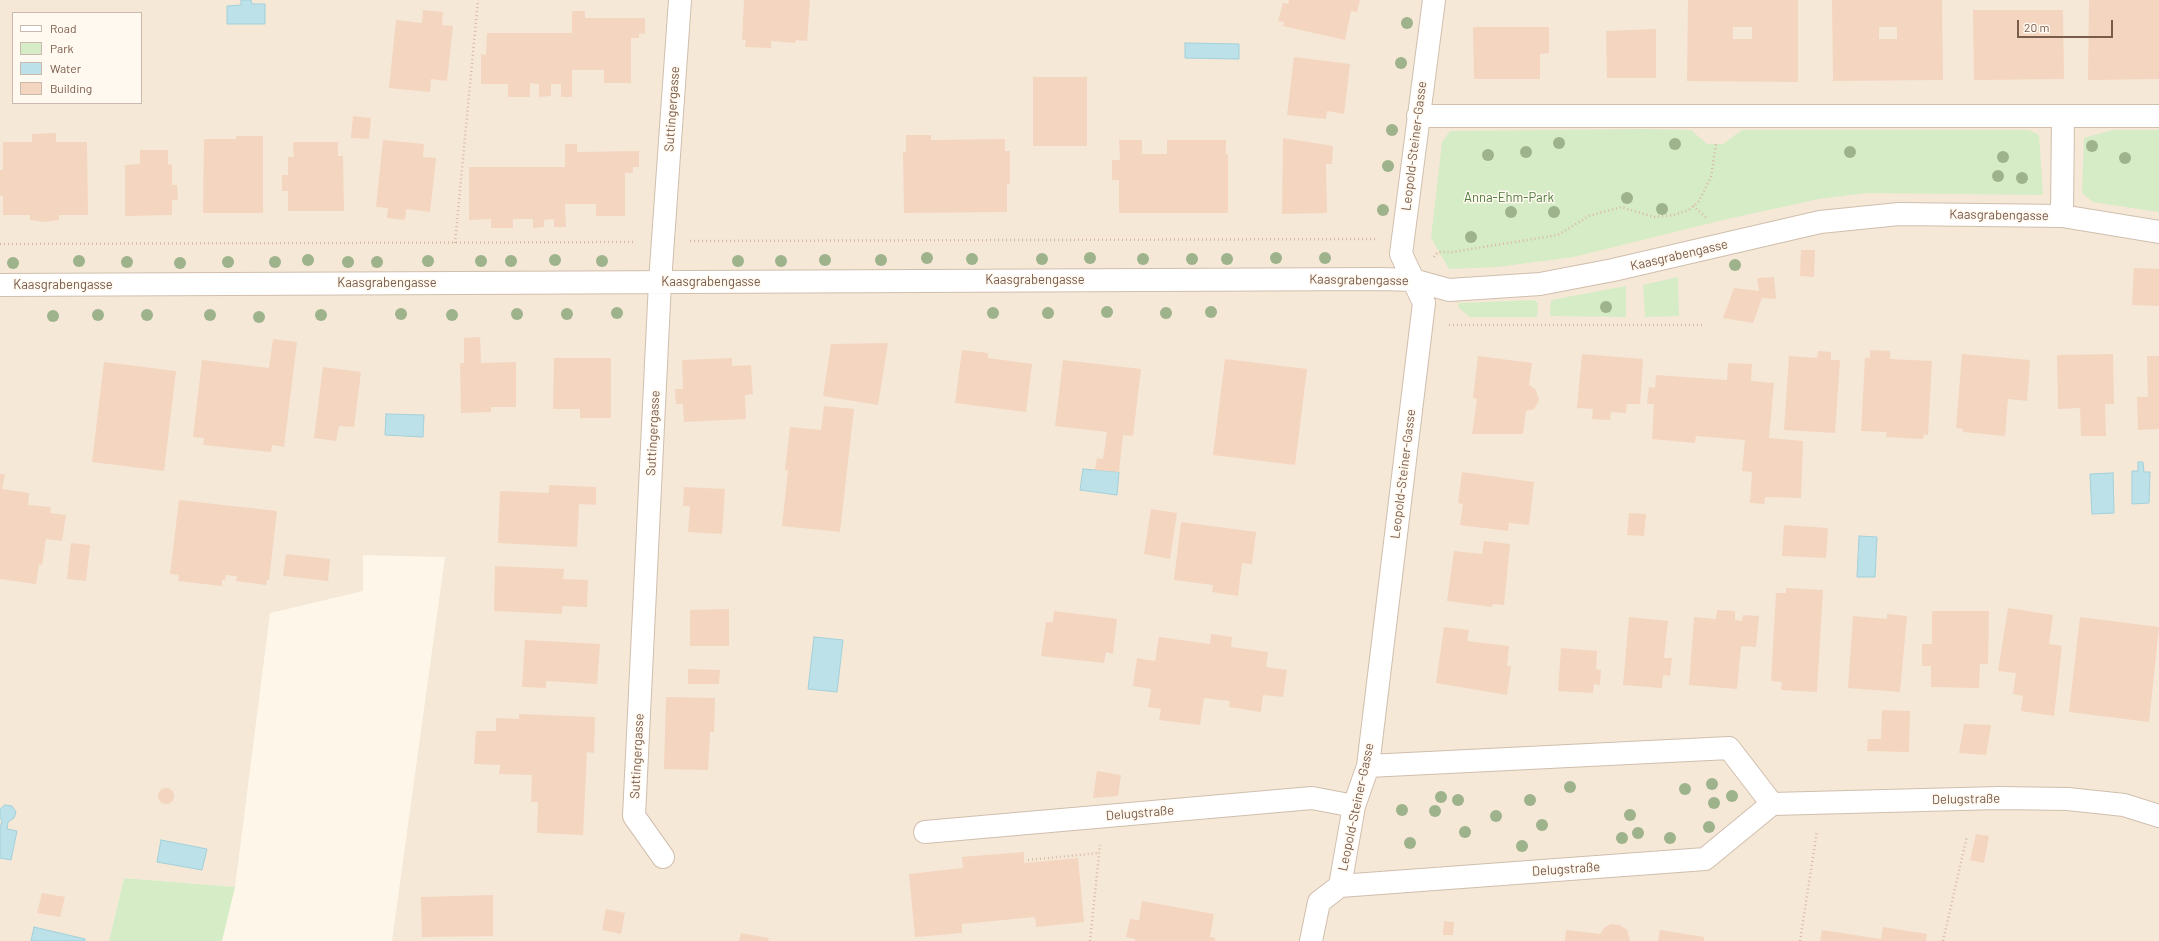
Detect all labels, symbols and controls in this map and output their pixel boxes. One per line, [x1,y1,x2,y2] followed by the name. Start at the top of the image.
[12,12,142,104] legend
[2019,12,2115,38] scale bar
[2024,20,2050,34] text: 20 m
[50,21,77,35] text: Road
[50,41,74,55] text: Park
[50,61,81,75] text: Water
[661,66,683,152] street label: Suttingergasse
[1398,80,1430,212] street label: Leopold-Steiner-Gasse
[50,81,92,95] text: Building
[1464,190,1554,206] park label: Anna-Ehm-Park
[1949,206,2049,224] street label: Kaasgrabengasse
[1629,236,1729,274] street label: Kaasgrabengasse
[1309,271,1409,289] street label: Kaasgrabengasse
[985,272,1085,288] street label: Kaasgrabengasse
[661,274,761,290] street label: Kaasgrabengasse
[337,275,437,291] street label: Kaasgrabengasse
[13,277,113,293] street label: Kaasgrabengasse
[643,390,663,476] street label: Suttingergasse
[1387,408,1419,540] street label: Leopold-Steiner-Gasse
[627,713,647,799] street label: Suttingergasse
[1335,742,1377,872] street label: Leopold-Steiner-Gasse
[1932,791,2000,807] street label: Delugstraße
[1105,802,1175,824] street label: Delugstraße
[1531,859,1601,879] street label: Delugstraße

